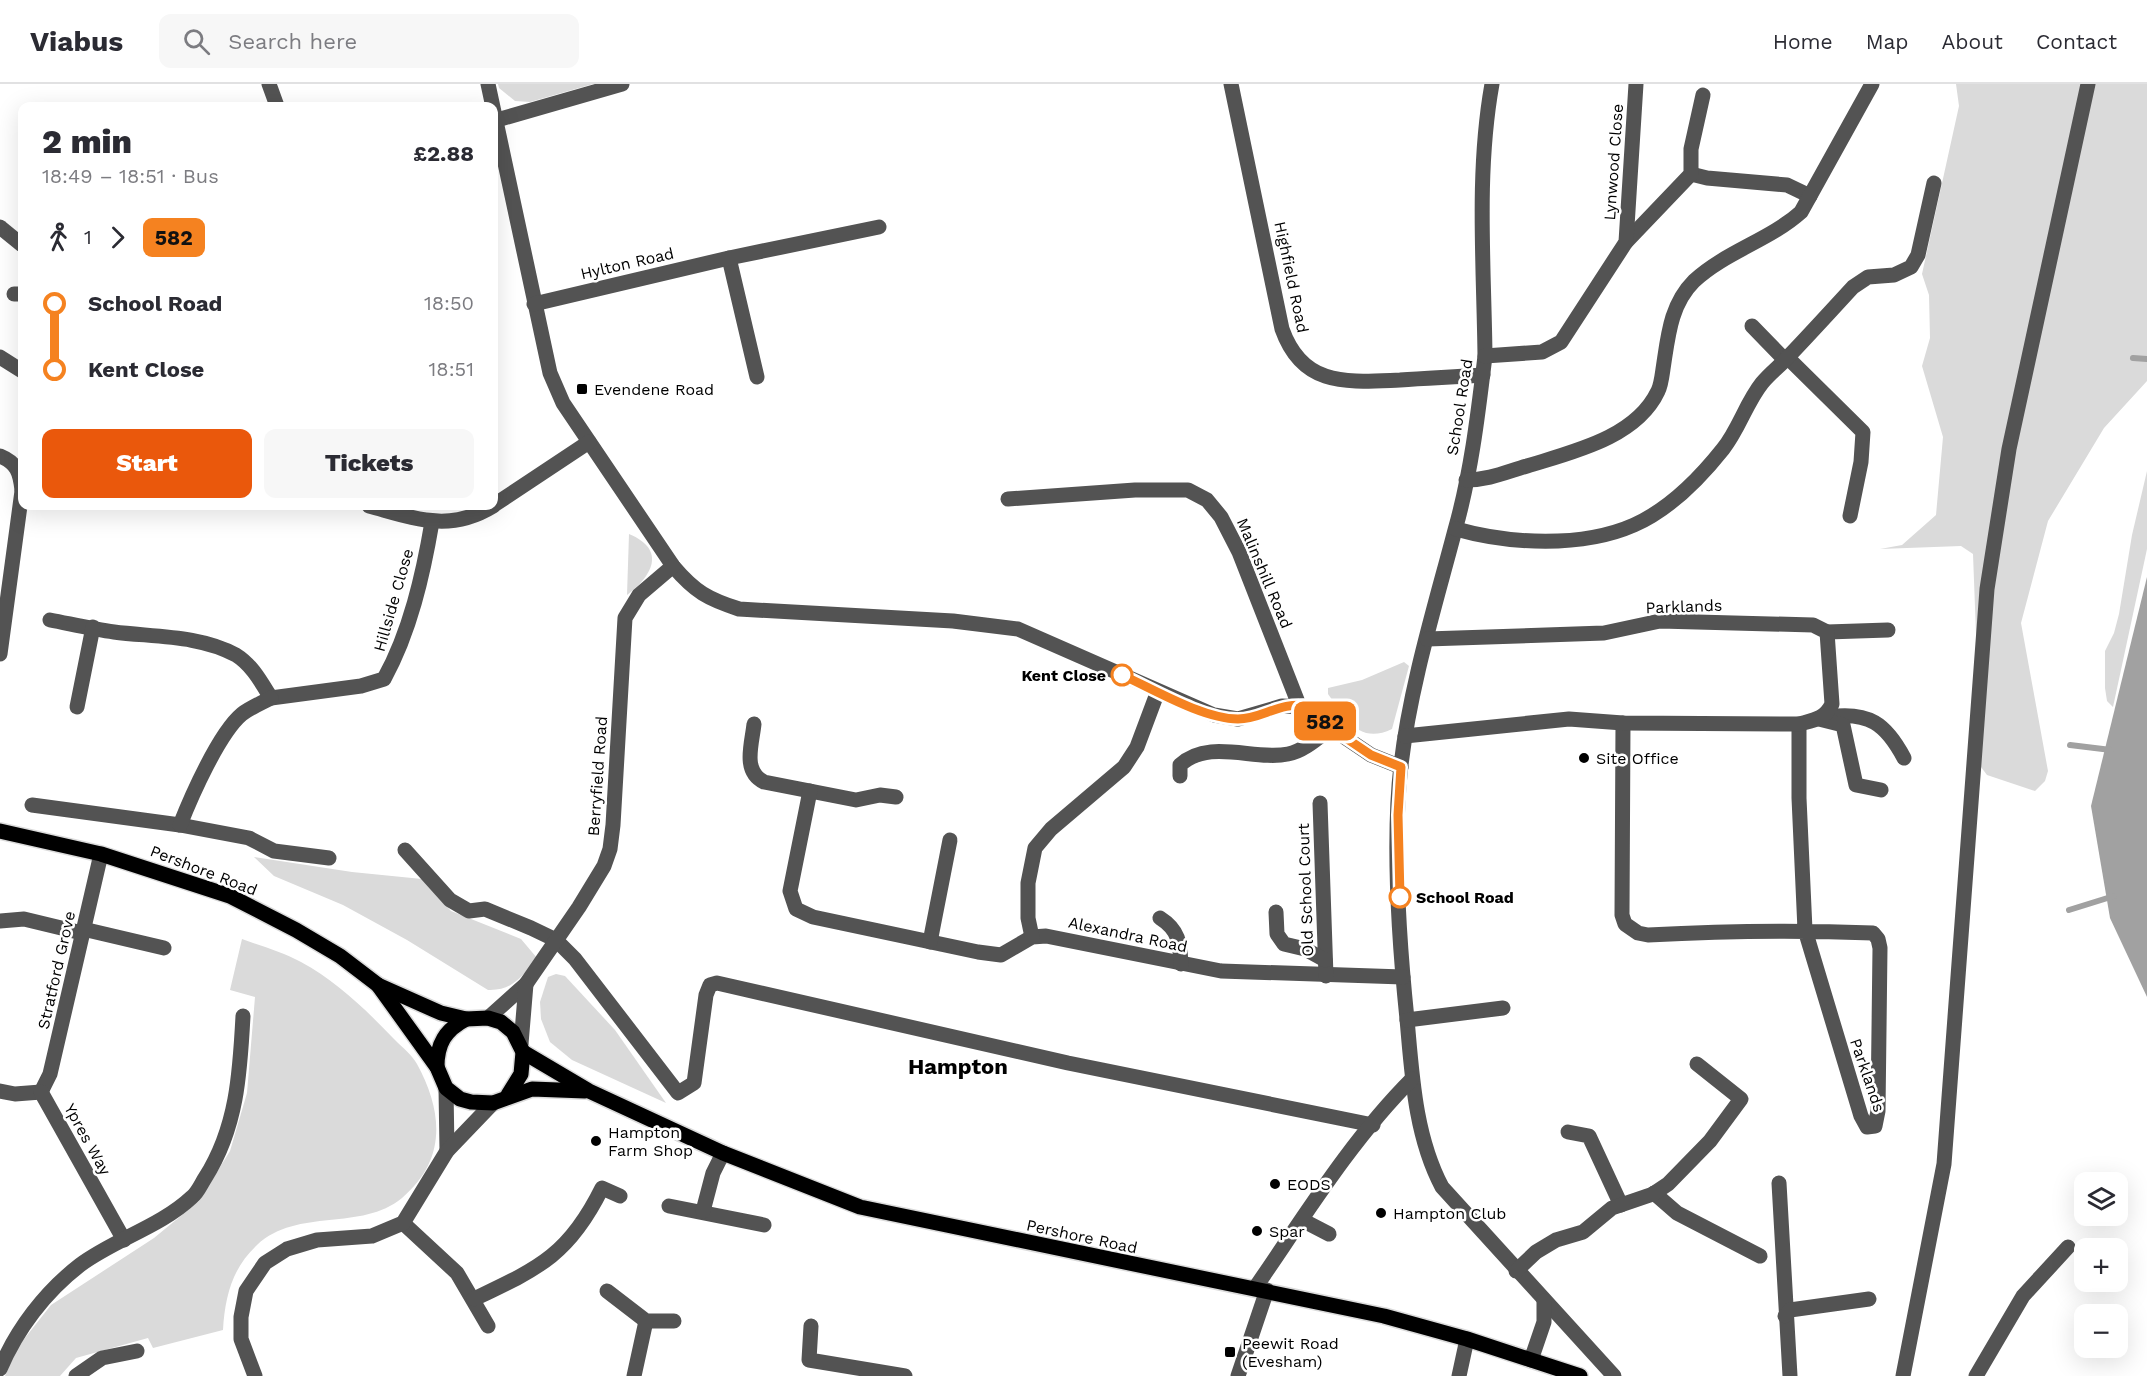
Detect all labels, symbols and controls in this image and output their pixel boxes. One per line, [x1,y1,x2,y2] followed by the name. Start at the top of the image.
[159,14,579,68] search box
[30,25,123,58] text: Viabus
[180,25,213,58] icon: search
[228,29,357,54] text: Search here
[1773,29,1833,54] text: Home
[1866,29,1909,54] text: Map
[1942,29,2003,54] text: About
[2036,29,2117,54] text: Contact
[1600,103,1627,221] street label: Lynwood Close
[42,122,132,161] text: 2 min
[413,141,474,166] text: £2.88
[42,164,219,188] text: 18:49 – 18:51 · Bus
[1270,220,1313,335] street label: Highfield Road
[42,221,75,254] icon: walk
[101,221,134,254] icon: forward
[84,225,92,249] text: 1
[155,225,193,250] text: 582
[579,244,676,283] street label: Hylton Road
[88,291,222,316] text: School Road
[424,291,474,315] text: 18:50
[88,357,204,382] text: Kent Close
[429,357,474,381] text: 18:51
[1443,358,1476,457] street label: School Road
[594,380,714,399] place label: Evendene Road
[575,382,589,396] marker: Evendene Road
[42,429,252,498] button: Start
[264,429,474,498] button: Tickets
[1233,515,1296,631] street label: Malinshill Road
[370,546,417,654] street label: Hillside Close
[1645,596,1723,617] street label: Parklands
[1111,664,1133,686] marker: Kent Close
[1021,666,1106,685] place label: Kent Close
[1290,702,1360,740] line badge: 582
[1306,709,1344,734] text: 582
[584,715,611,837] street label: Berryfield Road
[1596,749,1679,768] place label: Site Office
[1577,751,1591,765] marker: Site Office
[1294,823,1317,957] street label: Old School Court
[148,841,260,900] street label: Pershore Road
[1389,886,1411,908] marker: School Road
[1416,888,1514,907] place label: School Road
[34,909,79,1031] street label: Stratford Grove
[1067,913,1189,956] street label: Alexandra Road
[1846,1036,1889,1115] street label: Parklands
[908,1054,1008,1079] district label: Hampton
[60,1100,115,1179] street label: Ypres Way
[608,1123,693,1160] place label: Hampton Farm Shop
[589,1134,603,1148] marker: Hampton Farm Shop
[2074,1172,2128,1358] map controls
[2074,1172,2128,1226] button: layers
[1287,1175,1331,1194] place label: EODS
[1268,1177,1282,1191] marker: EODS
[1393,1204,1506,1223] place label: Hampton Club
[1374,1206,1388,1220] marker: Hampton Club
[1025,1215,1139,1258] street label: Pershore Road
[1269,1222,1305,1241] place label: Spar
[1250,1224,1264,1238] marker: Spar
[2074,1238,2128,1292] button: +
[2074,1304,2128,1358] button: −
[1242,1334,1339,1371] place label: Peewit Road (Evesham)
[1223,1345,1237,1359] marker: Peewit Road (Evesham)

